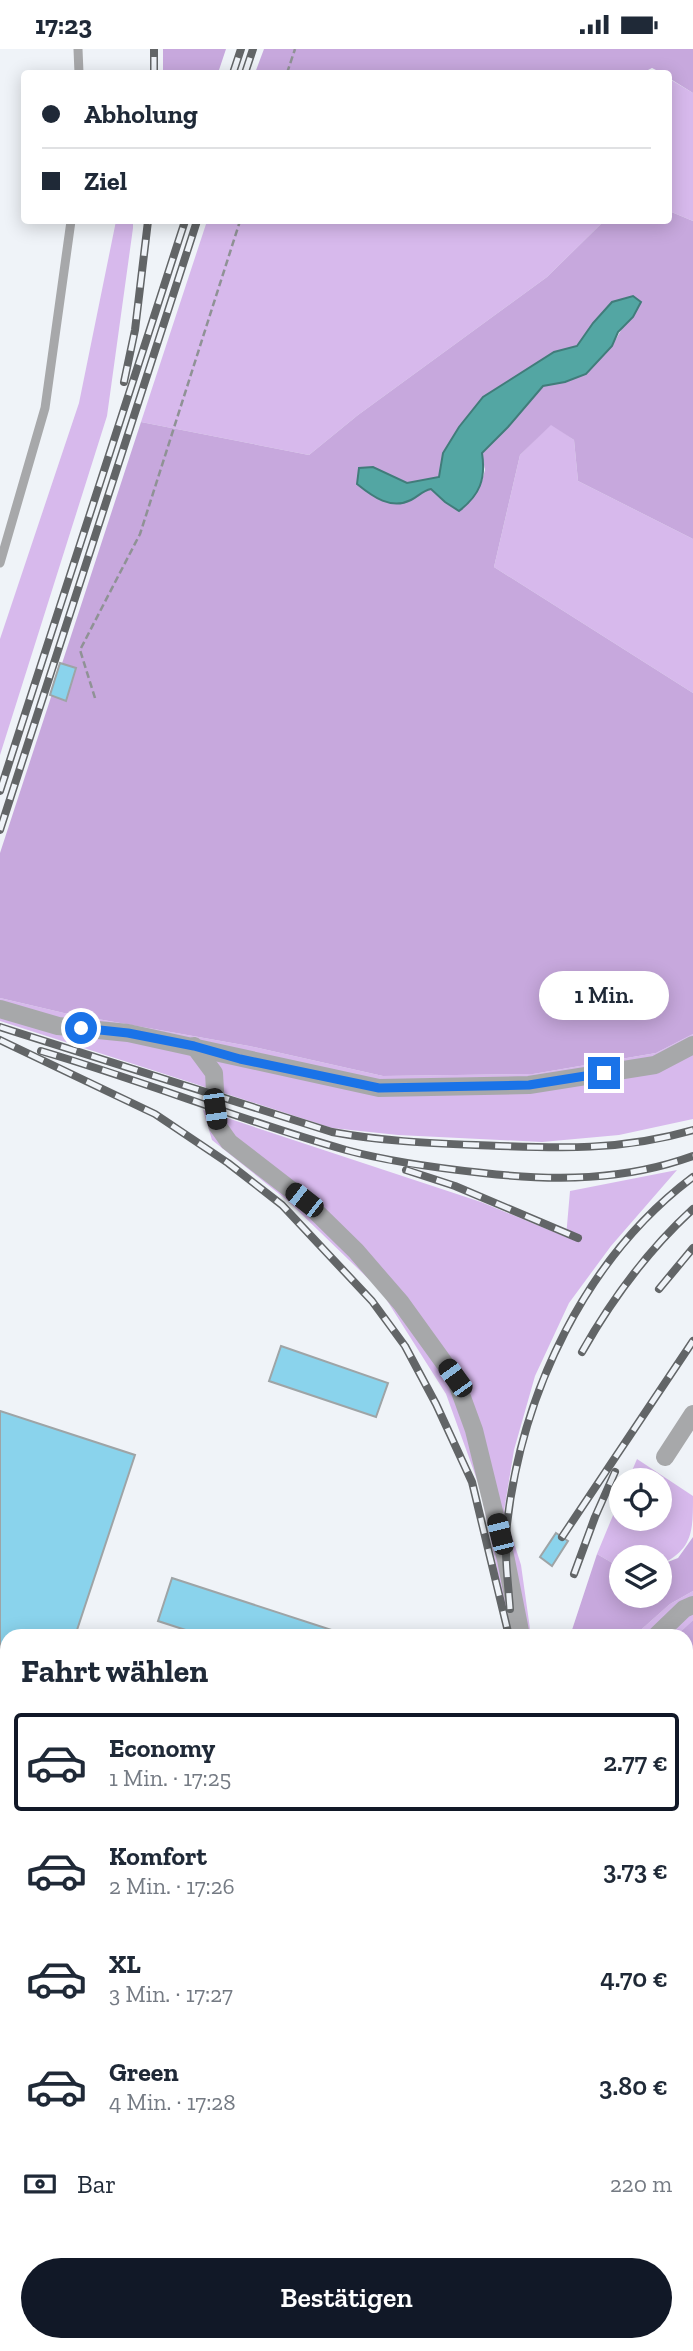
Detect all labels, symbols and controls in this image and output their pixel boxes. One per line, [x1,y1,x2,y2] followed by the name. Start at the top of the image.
[35,9,92,41] text: 17:23
[84,98,198,130] text: Abholung
[84,165,127,197] text: Ziel
[539,971,669,1021] callout: 1 Min.
[574,981,634,1009] text: 1 Min.
[65,1012,97,1044] route start
[588,1057,620,1089] route end
[202,1087,229,1131] car
[281,1179,328,1221] car
[435,1355,476,1401] car
[609,1468,672,1608] map controls
[609,1468,672,1531] button: locate
[485,1511,516,1557] car
[609,1545,672,1608] button: layers
[21,1652,208,1690] text: Fahrt wählen
[25,1731,88,1794] icon: car
[109,1732,215,1764] text: Economy
[603,1746,668,1778] text: 2.77 €
[109,1764,231,1792] text: 1 Min. · 17:25
[25,1839,88,1902] icon: car
[109,1840,207,1872] text: Komfort
[603,1854,668,1886] text: 3.73 €
[109,1872,235,1900] text: 2 Min. · 17:26
[25,1947,88,2010] icon: car
[109,1948,141,1980] text: XL
[600,1962,668,1994] text: 4.70 €
[109,1980,233,2008] text: 3 Min. · 17:27
[25,2055,88,2118] icon: car
[109,2056,179,2088] text: Green
[599,2070,668,2102] text: 3.80 €
[109,2088,236,2116] text: 4 Min. · 17:28
[21,2165,59,2203] icon: cash
[77,2168,116,2200] text: Bar
[610,2170,672,2198] text: 220 m
[21,2258,672,2338] button: Bestätigen

